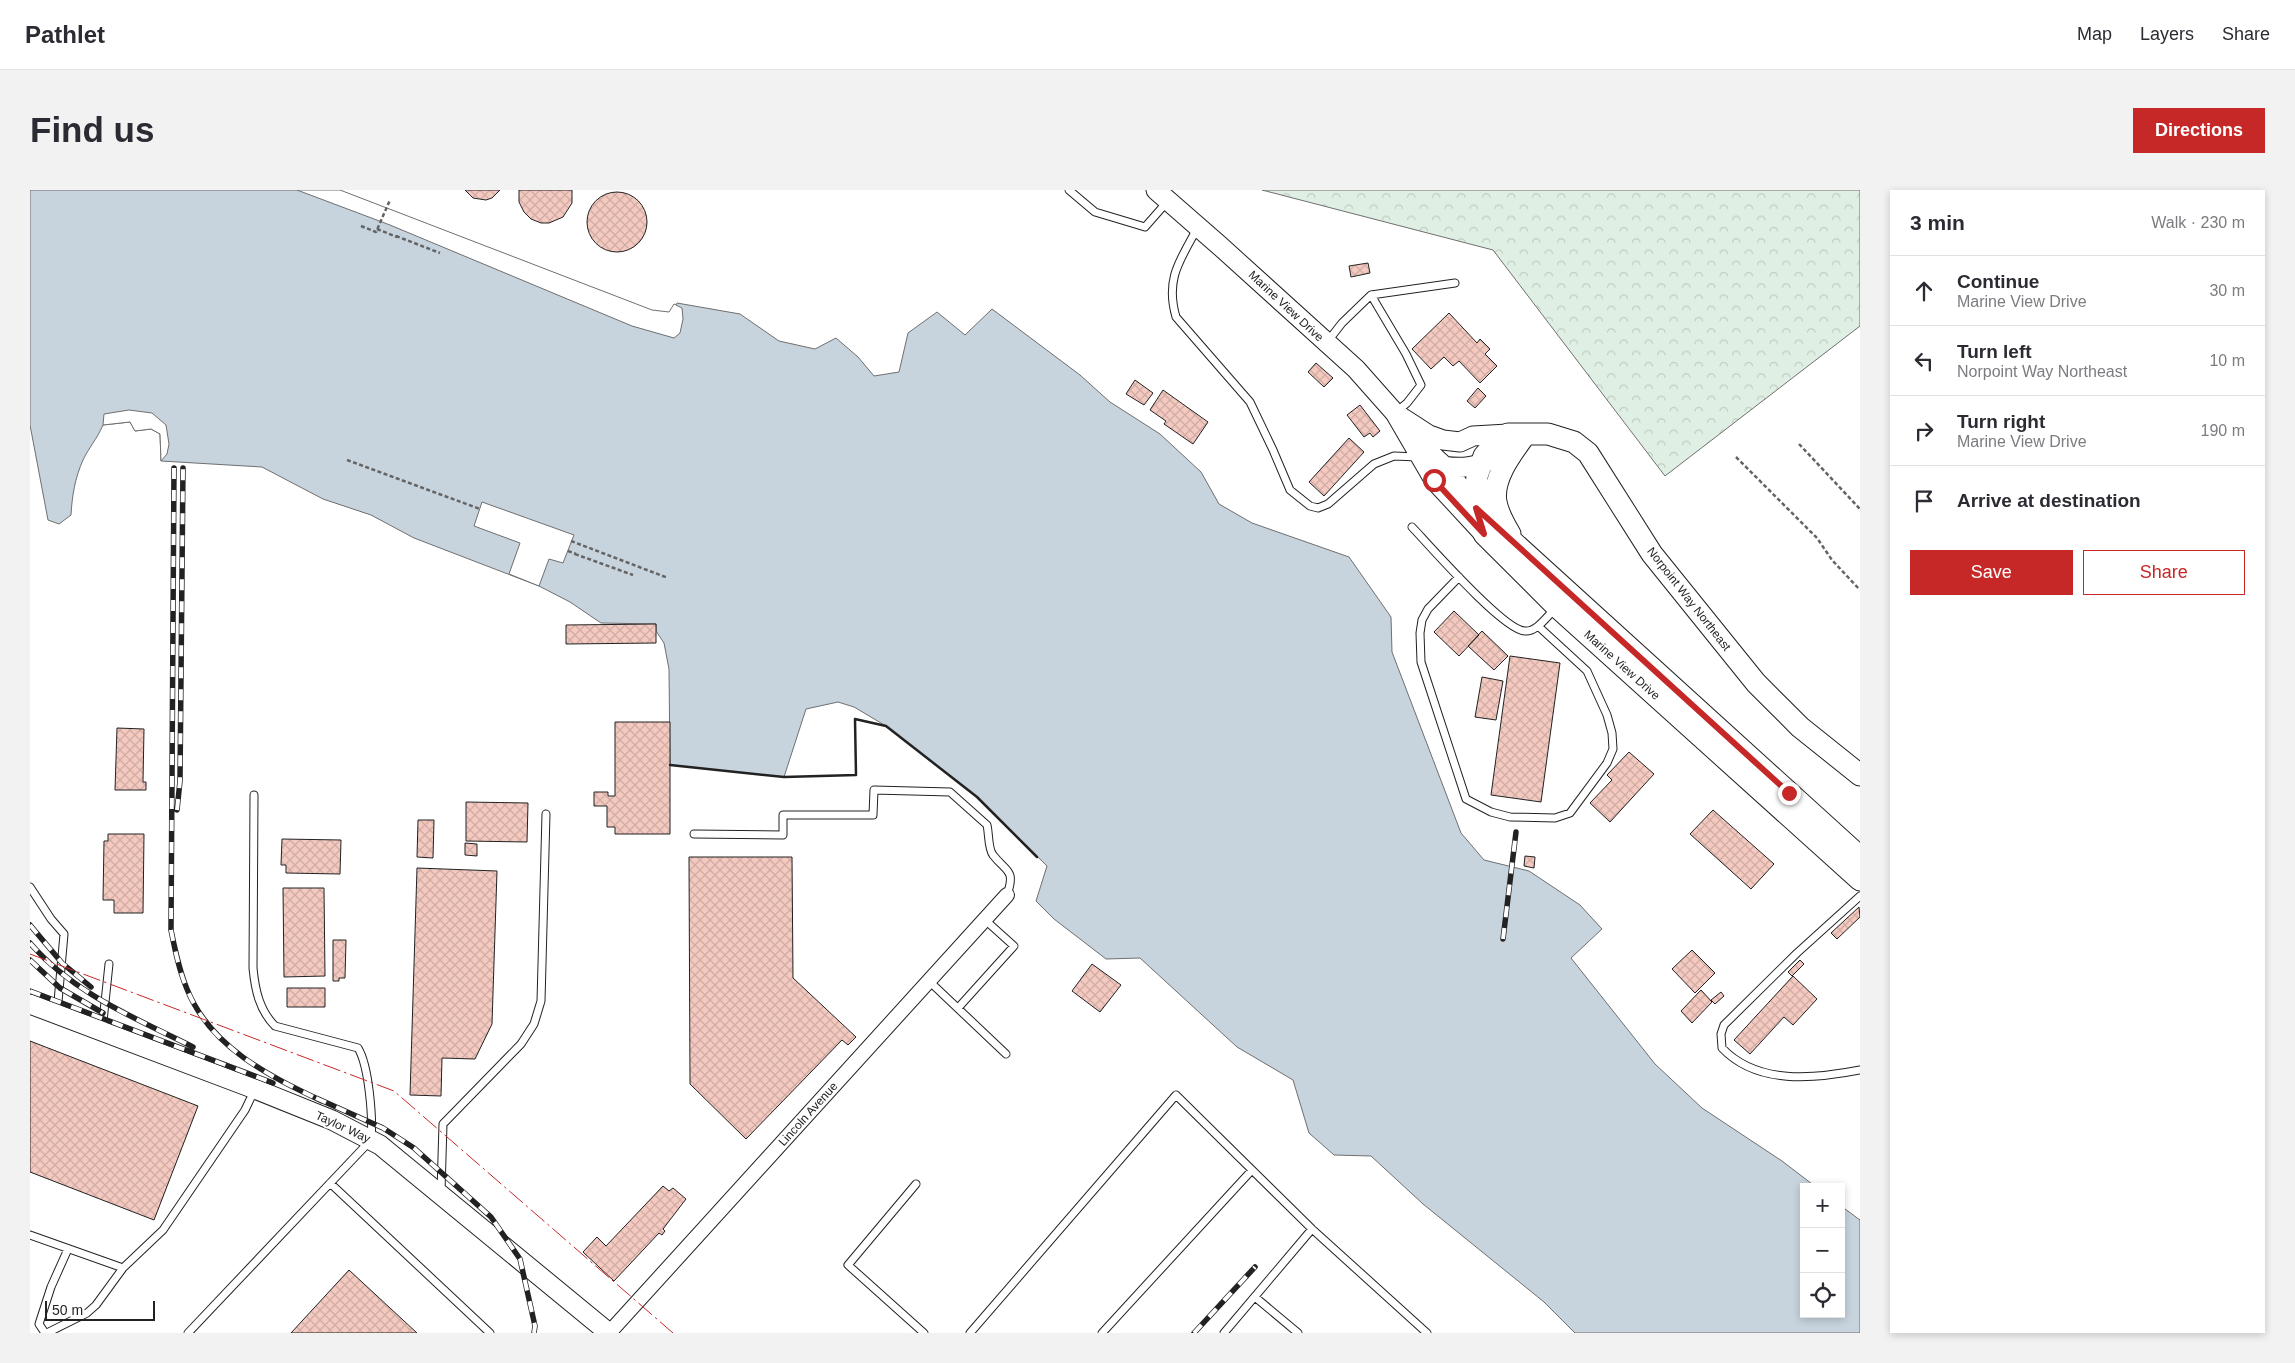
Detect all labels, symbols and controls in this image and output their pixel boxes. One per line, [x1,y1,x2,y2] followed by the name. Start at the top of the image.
[25,21,105,48] text: Pathlet
[2077,24,2112,44] text: Map
[2140,24,2194,44] text: Layers
[2222,24,2270,44] text: Share
[2133,108,2265,153] button: Directions
[30,110,154,149] text: Find us
[1910,211,1965,234] text: 3 min
[2151,214,2245,231] text: Walk · 230 m
[1246,268,1327,344] street label: Marine View Drive
[1957,271,2039,292] text: Continue
[1910,277,1938,305] icon: ahead
[2209,282,2245,299] text: 30 m
[1957,293,2087,310] text: Marine View Drive
[1957,341,2032,362] text: Turn left
[1910,347,1938,375] icon: left
[2209,352,2245,369] text: 10 m
[1957,363,2127,380] text: Norpoint Way Northeast
[1957,411,2045,432] text: Turn right
[1910,417,1938,445] icon: right
[2201,422,2245,439] text: 190 m
[1957,433,2087,450] text: Marine View Drive
[1423,469,1446,492] route start
[1910,487,1938,515] icon: arrive
[1957,490,2141,511] text: Arrive at destination
[1644,544,1734,654] street label: Norpoint Way Northeast
[1910,550,2073,595] button: Save
[2083,550,2245,595] button: Share
[1581,627,1663,703] street label: Marine View Drive
[1778,782,1801,805] route end
[776,1079,841,1149] street label: Lincoln Avenue
[313,1108,373,1146] street label: Taylor Way
[1800,1183,1845,1318] map controls
[1800,1183,1845,1228] button: +
[1800,1228,1845,1273] button: −
[1800,1273,1845,1318] button: locate
[45,1298,155,1321] scale bar
[52,1302,83,1318] text: 50 m

